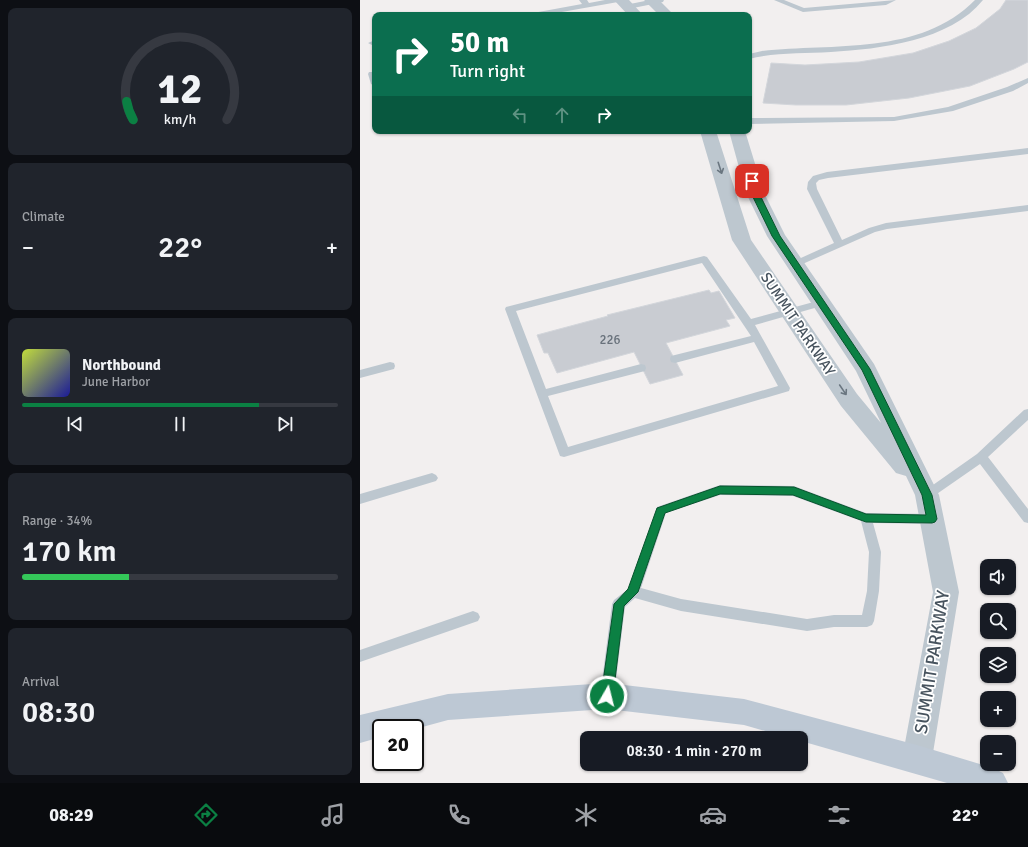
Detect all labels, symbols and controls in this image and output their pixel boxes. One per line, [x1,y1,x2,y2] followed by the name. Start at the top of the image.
[450,26,509,60] text: 50 m
[384,28,436,80] icon: right
[450,60,525,82] text: Turn right
[158,63,202,114] text: 12
[509,104,531,126] icon: left
[551,104,573,126] icon: ahead
[593,104,615,126] icon: right
[164,110,196,127] text: km/h
[716,162,724,174] one-way arrow
[735,164,769,198] pin
[741,170,763,192] icon: arrive
[22,209,65,225] text: Climate
[158,229,202,266] text: 22°
[22,234,34,261] text: −
[326,234,338,261] text: +
[757,269,839,379] street label: SUMMIT PARKWAY
[599,332,621,348] house number: 226
[82,356,161,374] text: Northbound
[82,374,150,390] text: June Harbor
[839,384,847,395] one-way arrow
[64,413,86,435] icon: previous
[169,413,191,435] icon: pause
[274,413,296,435] icon: next
[22,513,92,529] text: Range · 34%
[22,533,117,570] text: 170 km
[980,559,1016,771] map controls
[980,559,1016,595] button: sound
[910,589,954,735] street label: SUMMIT PARKWAY
[980,603,1016,639] button: search
[980,647,1016,683] button: layers
[22,674,59,690] text: Arrival
[586,675,628,717] position arrow
[980,691,1016,727] button: +
[22,694,95,731] text: 08:30
[372,719,424,771] speed limit sign: 20
[980,735,1016,771] button: −
[627,742,761,760] text: 08:30 · 1 min · 270 m
[192,801,220,829] icon: directions
[319,801,347,829] icon: music
[445,801,473,829] icon: phone
[572,801,600,829] icon: climate
[699,801,727,829] icon: car
[825,801,853,829] icon: filters
[49,804,94,826] text: 08:29
[952,804,979,826] text: 22°

